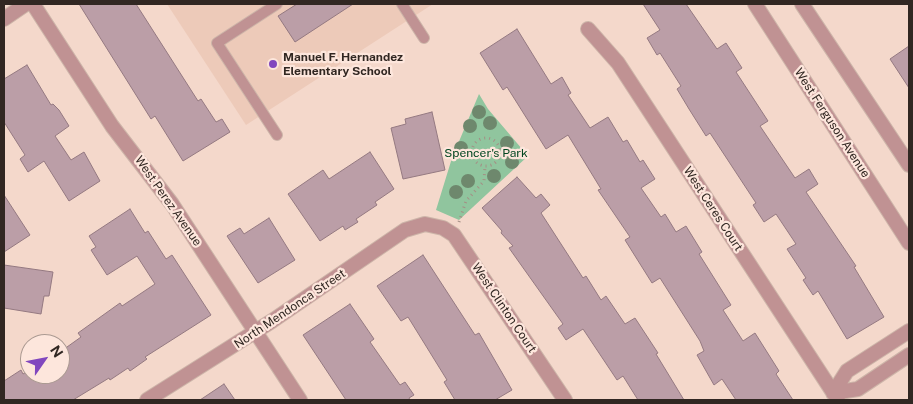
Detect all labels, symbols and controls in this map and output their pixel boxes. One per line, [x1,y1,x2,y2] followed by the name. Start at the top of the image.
[283,50,403,78] place label: Manuel F. Hernandez Elementary School
[267,58,279,70] marker: Manuel F. Hernandez Elementary School
[791,66,873,180] street label: West Ferguson Avenue
[444,146,528,160] park label: Spencer's Park
[132,153,204,249] street label: West Perez Avenue
[680,164,746,254] street label: West Ceres Court
[469,260,539,356] street label: West Clinton Court
[232,266,348,352] street label: North Mendonca Street
[20,334,70,384] north arrow
[47,342,66,360] text: N

